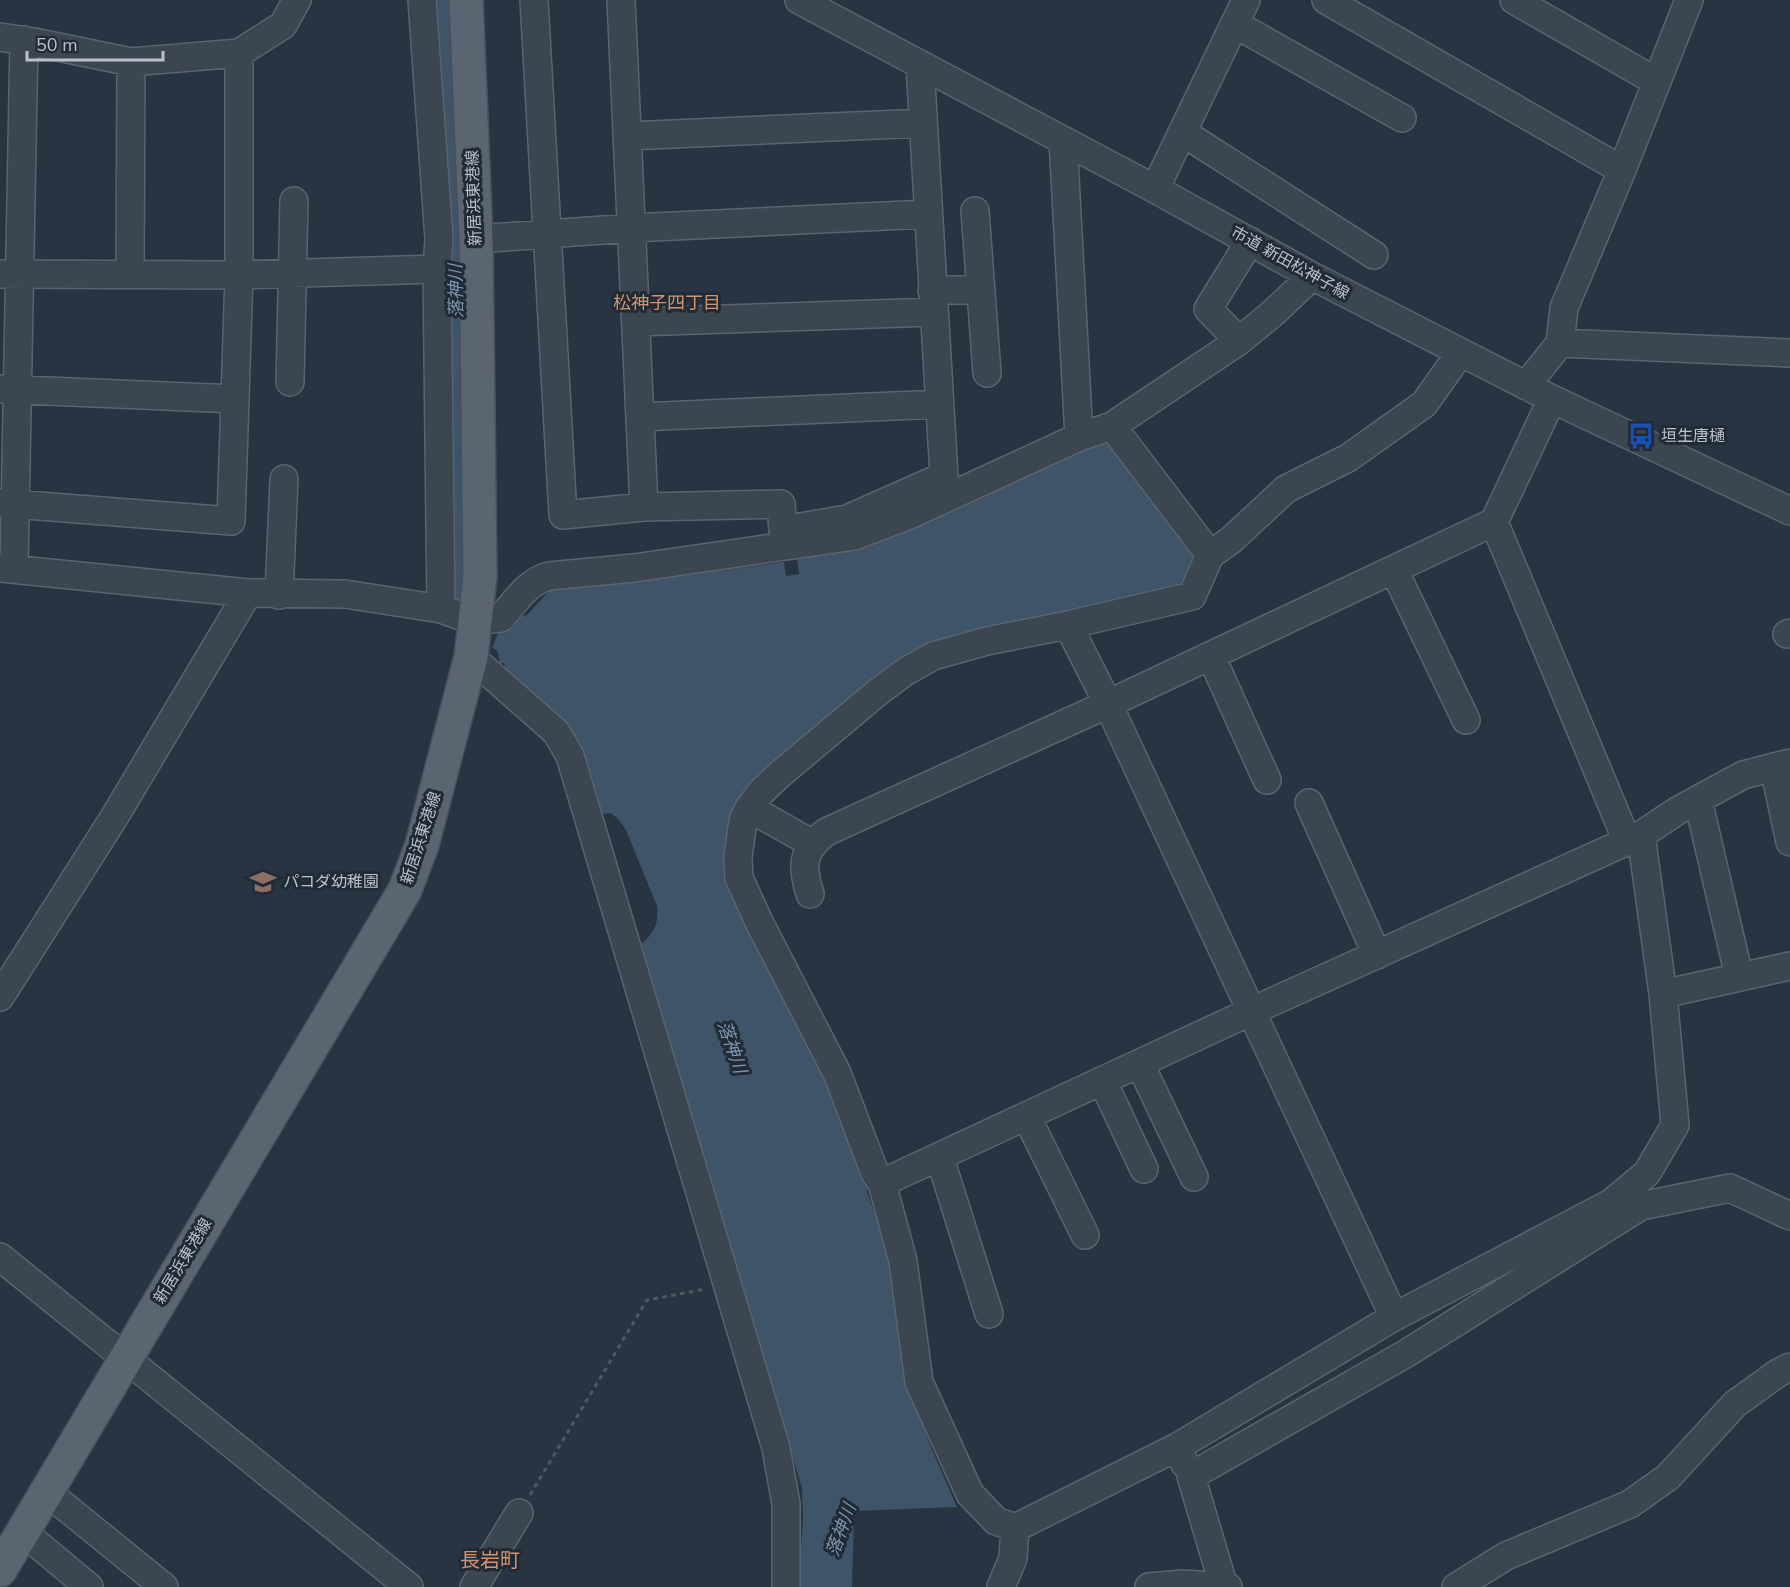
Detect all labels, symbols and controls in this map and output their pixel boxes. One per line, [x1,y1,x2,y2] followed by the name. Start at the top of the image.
[27,24,164,62] scale bar
[36,33,78,57] text: 50 m
[461,150,487,246] street label: 新居浜東港線
[1227,221,1353,305] street label: 市道 新田松神子線
[443,262,468,318] water label: 落神川
[613,291,721,315] district label: 松神子四丁目
[1626,421,1656,451] bus stop icon: 垣生唐樋
[1661,425,1725,447] place label: 垣生唐樋
[396,789,446,887] street label: 新居浜東港線
[248,867,278,897] school or university icon: パコダ幼稚園
[283,871,379,893] place label: パコダ幼稚園
[712,1018,753,1078] water label: 落神川
[149,1214,217,1308] street label: 新居浜東港線
[820,1499,862,1559] water label: 落神川
[460,1547,520,1574] district label: 長岩町

